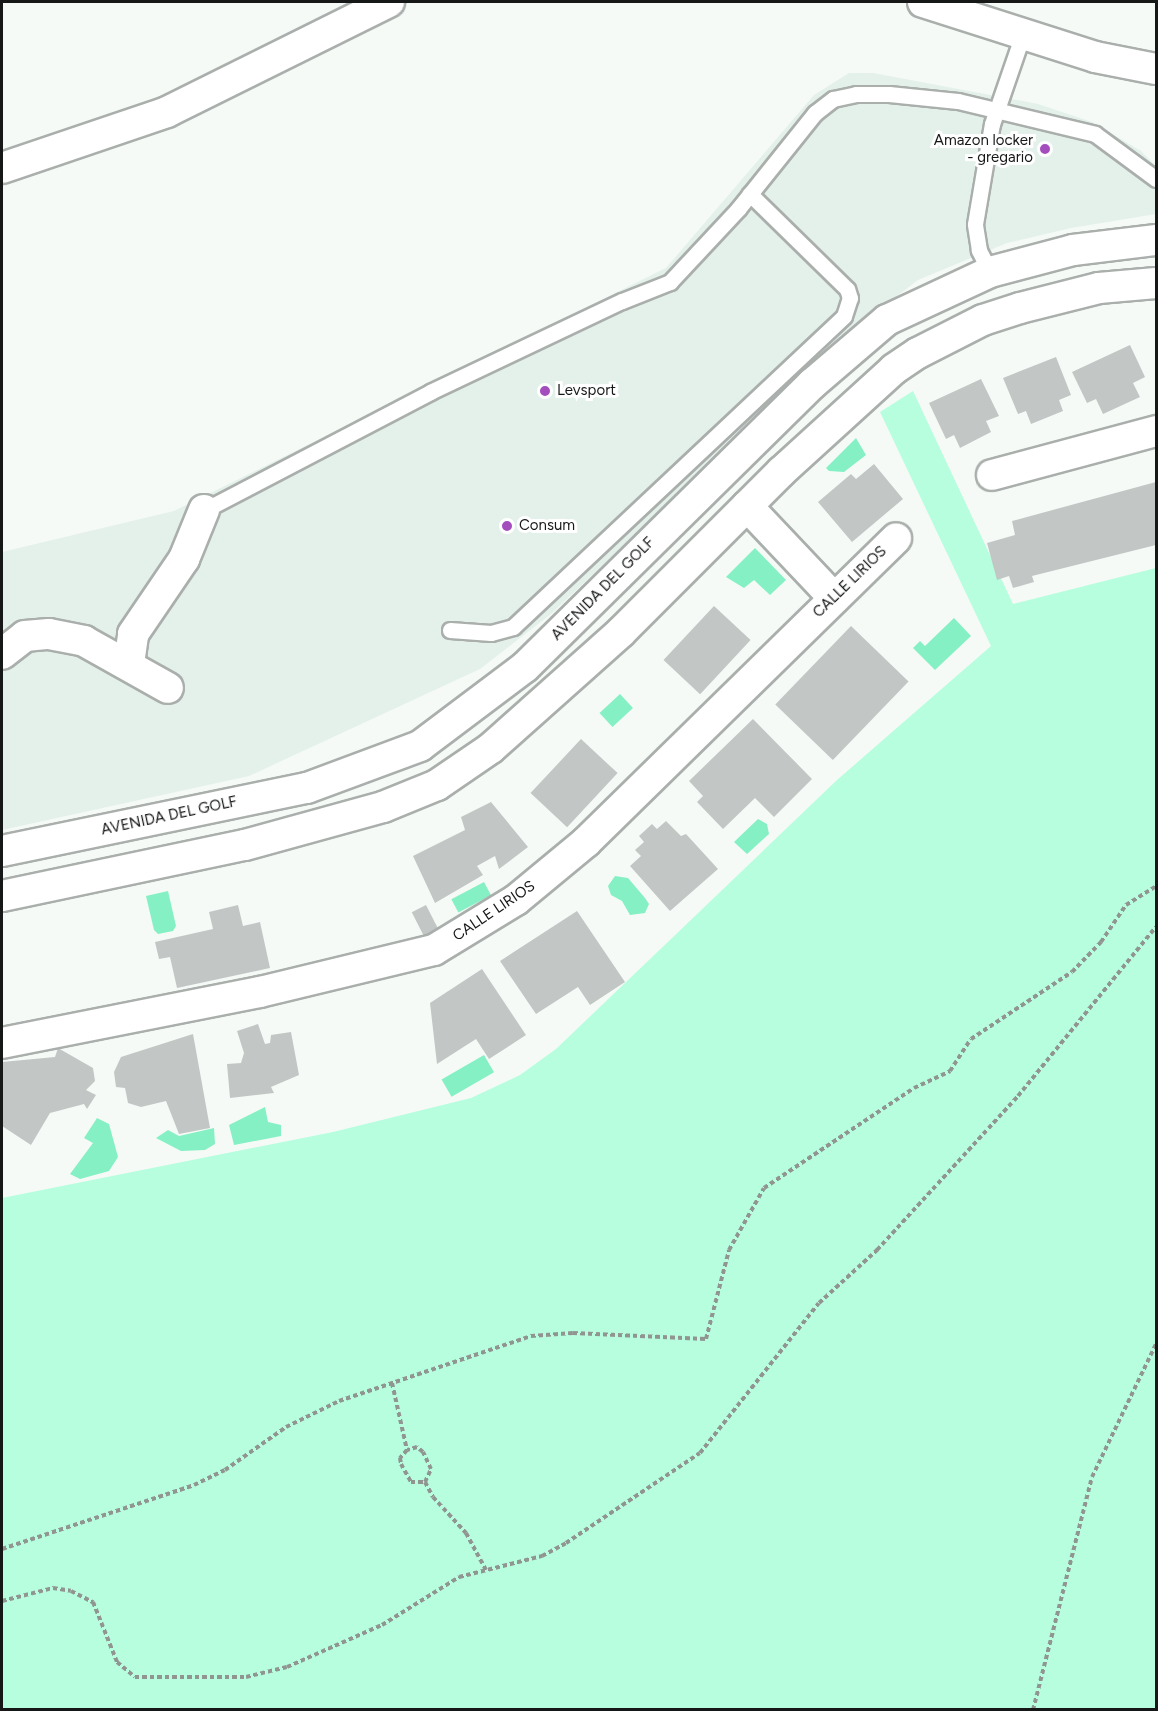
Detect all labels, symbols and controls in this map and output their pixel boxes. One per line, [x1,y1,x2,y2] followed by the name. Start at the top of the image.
[934,131,1033,166] place label: Amazon locker - gregario
[1038,142,1052,156] marker: Amazon locker - gregario
[557,382,616,400] place label: Levsport
[538,384,552,398] marker: Levsport
[519,517,575,535] place label: Consum
[500,519,514,533] marker: Consum
[548,534,658,644] street label: AVENIDA DEL GOLF
[809,542,891,622] street label: CALLE LIRIOS
[99,793,239,839] street label: AVENIDA DEL GOLF
[449,877,539,945] street label: CALLE LIRIOS

